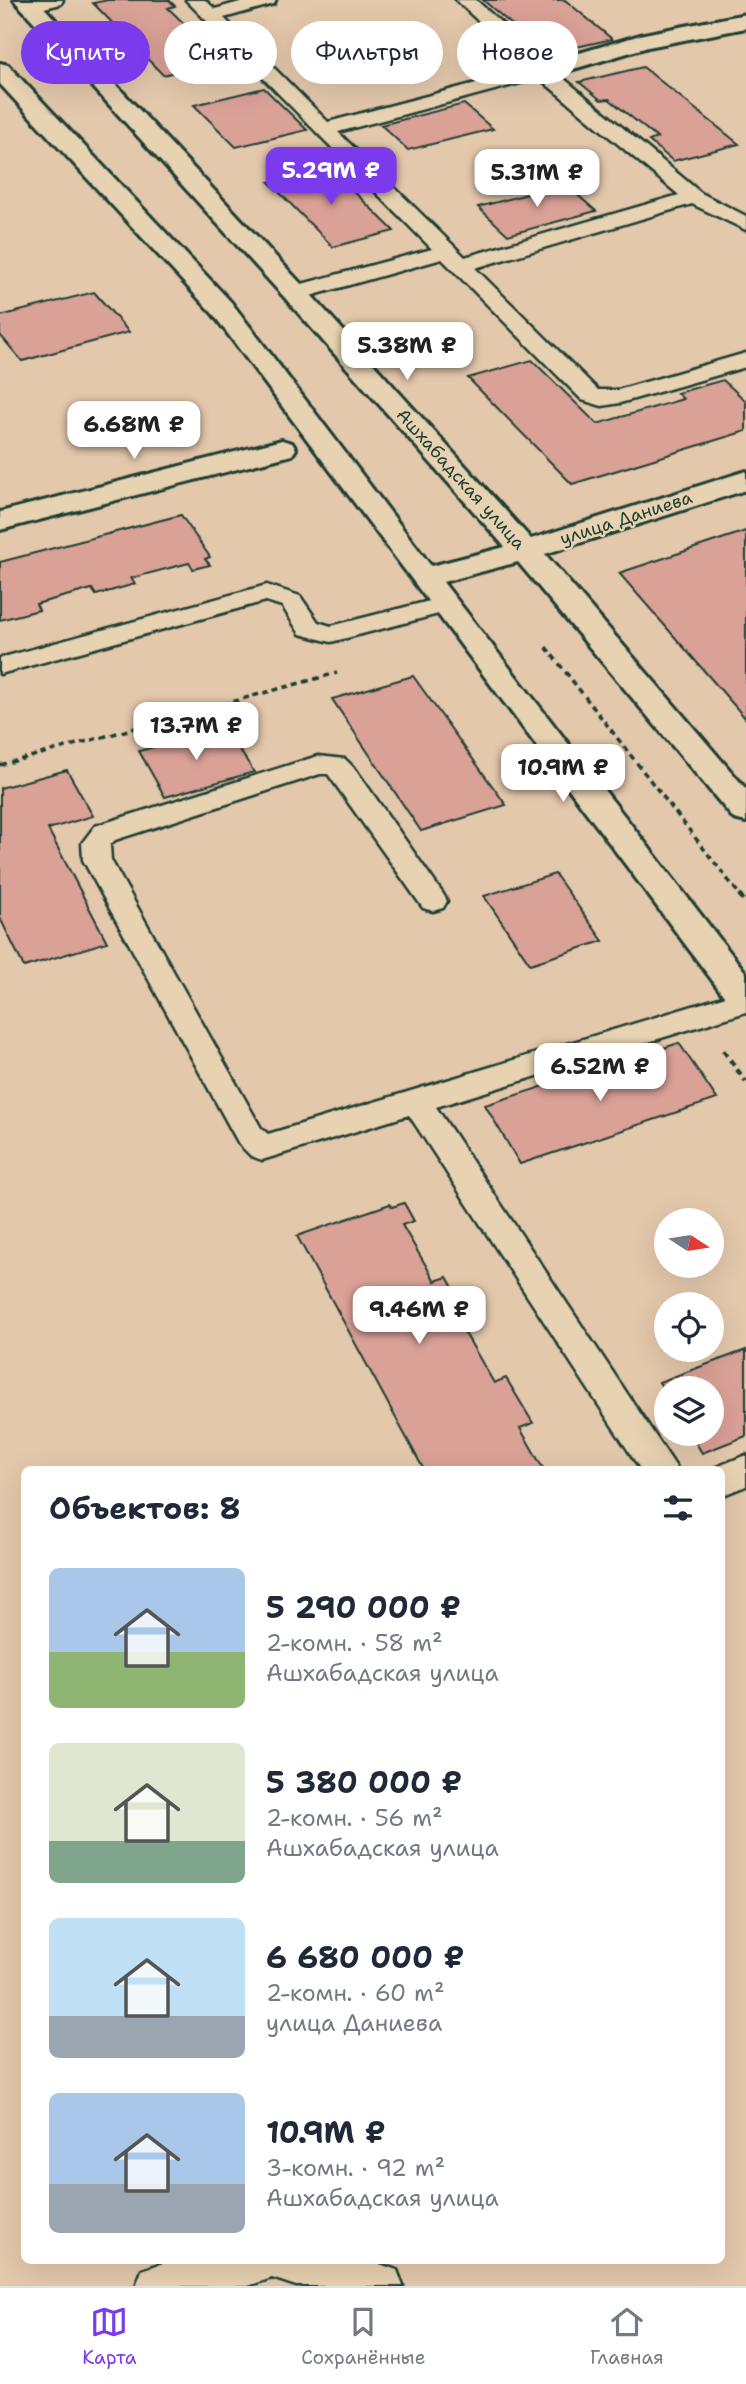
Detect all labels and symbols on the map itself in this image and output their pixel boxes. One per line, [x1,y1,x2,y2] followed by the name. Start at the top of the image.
[266,148,396,207] pin: 5.29M ₽
[472,150,602,209] pin: 5.31M ₽
[342,322,472,382] pin: 5.38M ₽
[69,402,199,461] pin: 6.68M ₽
[391,403,531,555] street label: Ашхабадская улица
[557,485,695,551] street label: улица Даниева
[131,702,261,762] pin: 13.7M ₽
[498,744,628,804] pin: 10.9M ₽
[535,1044,665,1103] pin: 6.52M ₽
[654,1208,724,1278] north arrow
[354,1286,484,1346] pin: 9.46M ₽

